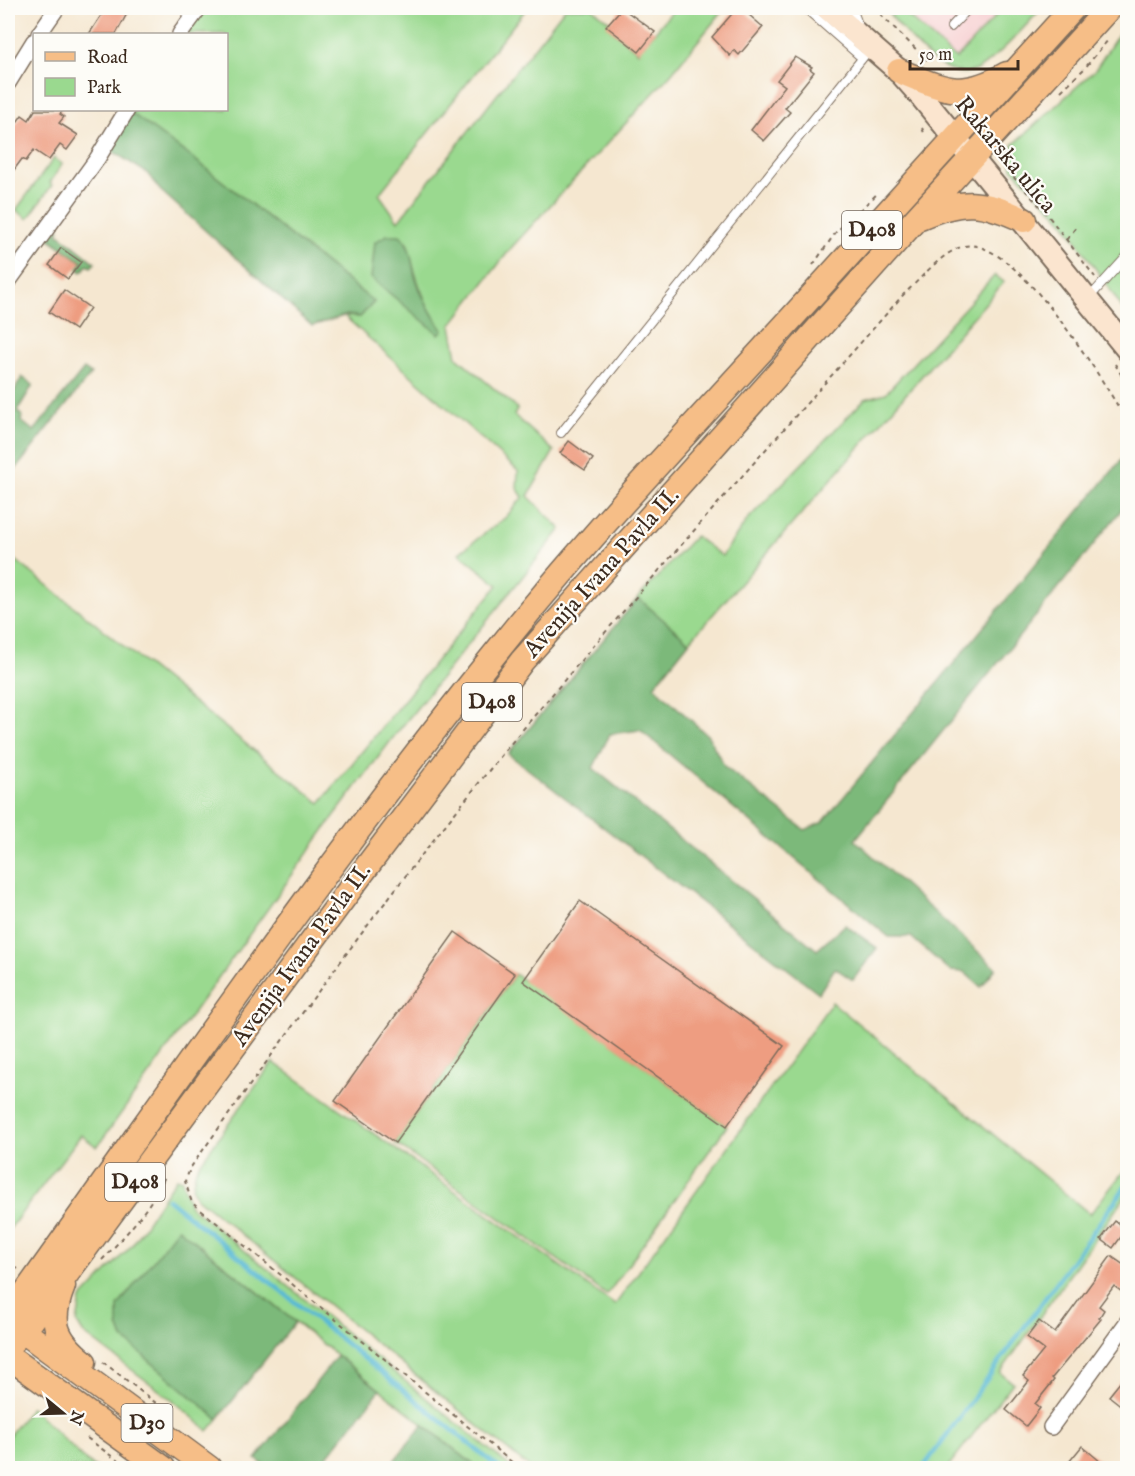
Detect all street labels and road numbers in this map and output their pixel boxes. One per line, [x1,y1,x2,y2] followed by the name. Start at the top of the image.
[947,90,1063,220] street label: Rakarska ulica
[842,211,902,249] road number: D408
[517,481,687,666] street label: Avenija Ivana Pavla II.
[462,683,522,721] road number: D408
[224,857,379,1054] street label: Avenija Ivana Pavla II.
[105,1163,165,1201] road number: D408
[122,1404,172,1442] road number: D30

